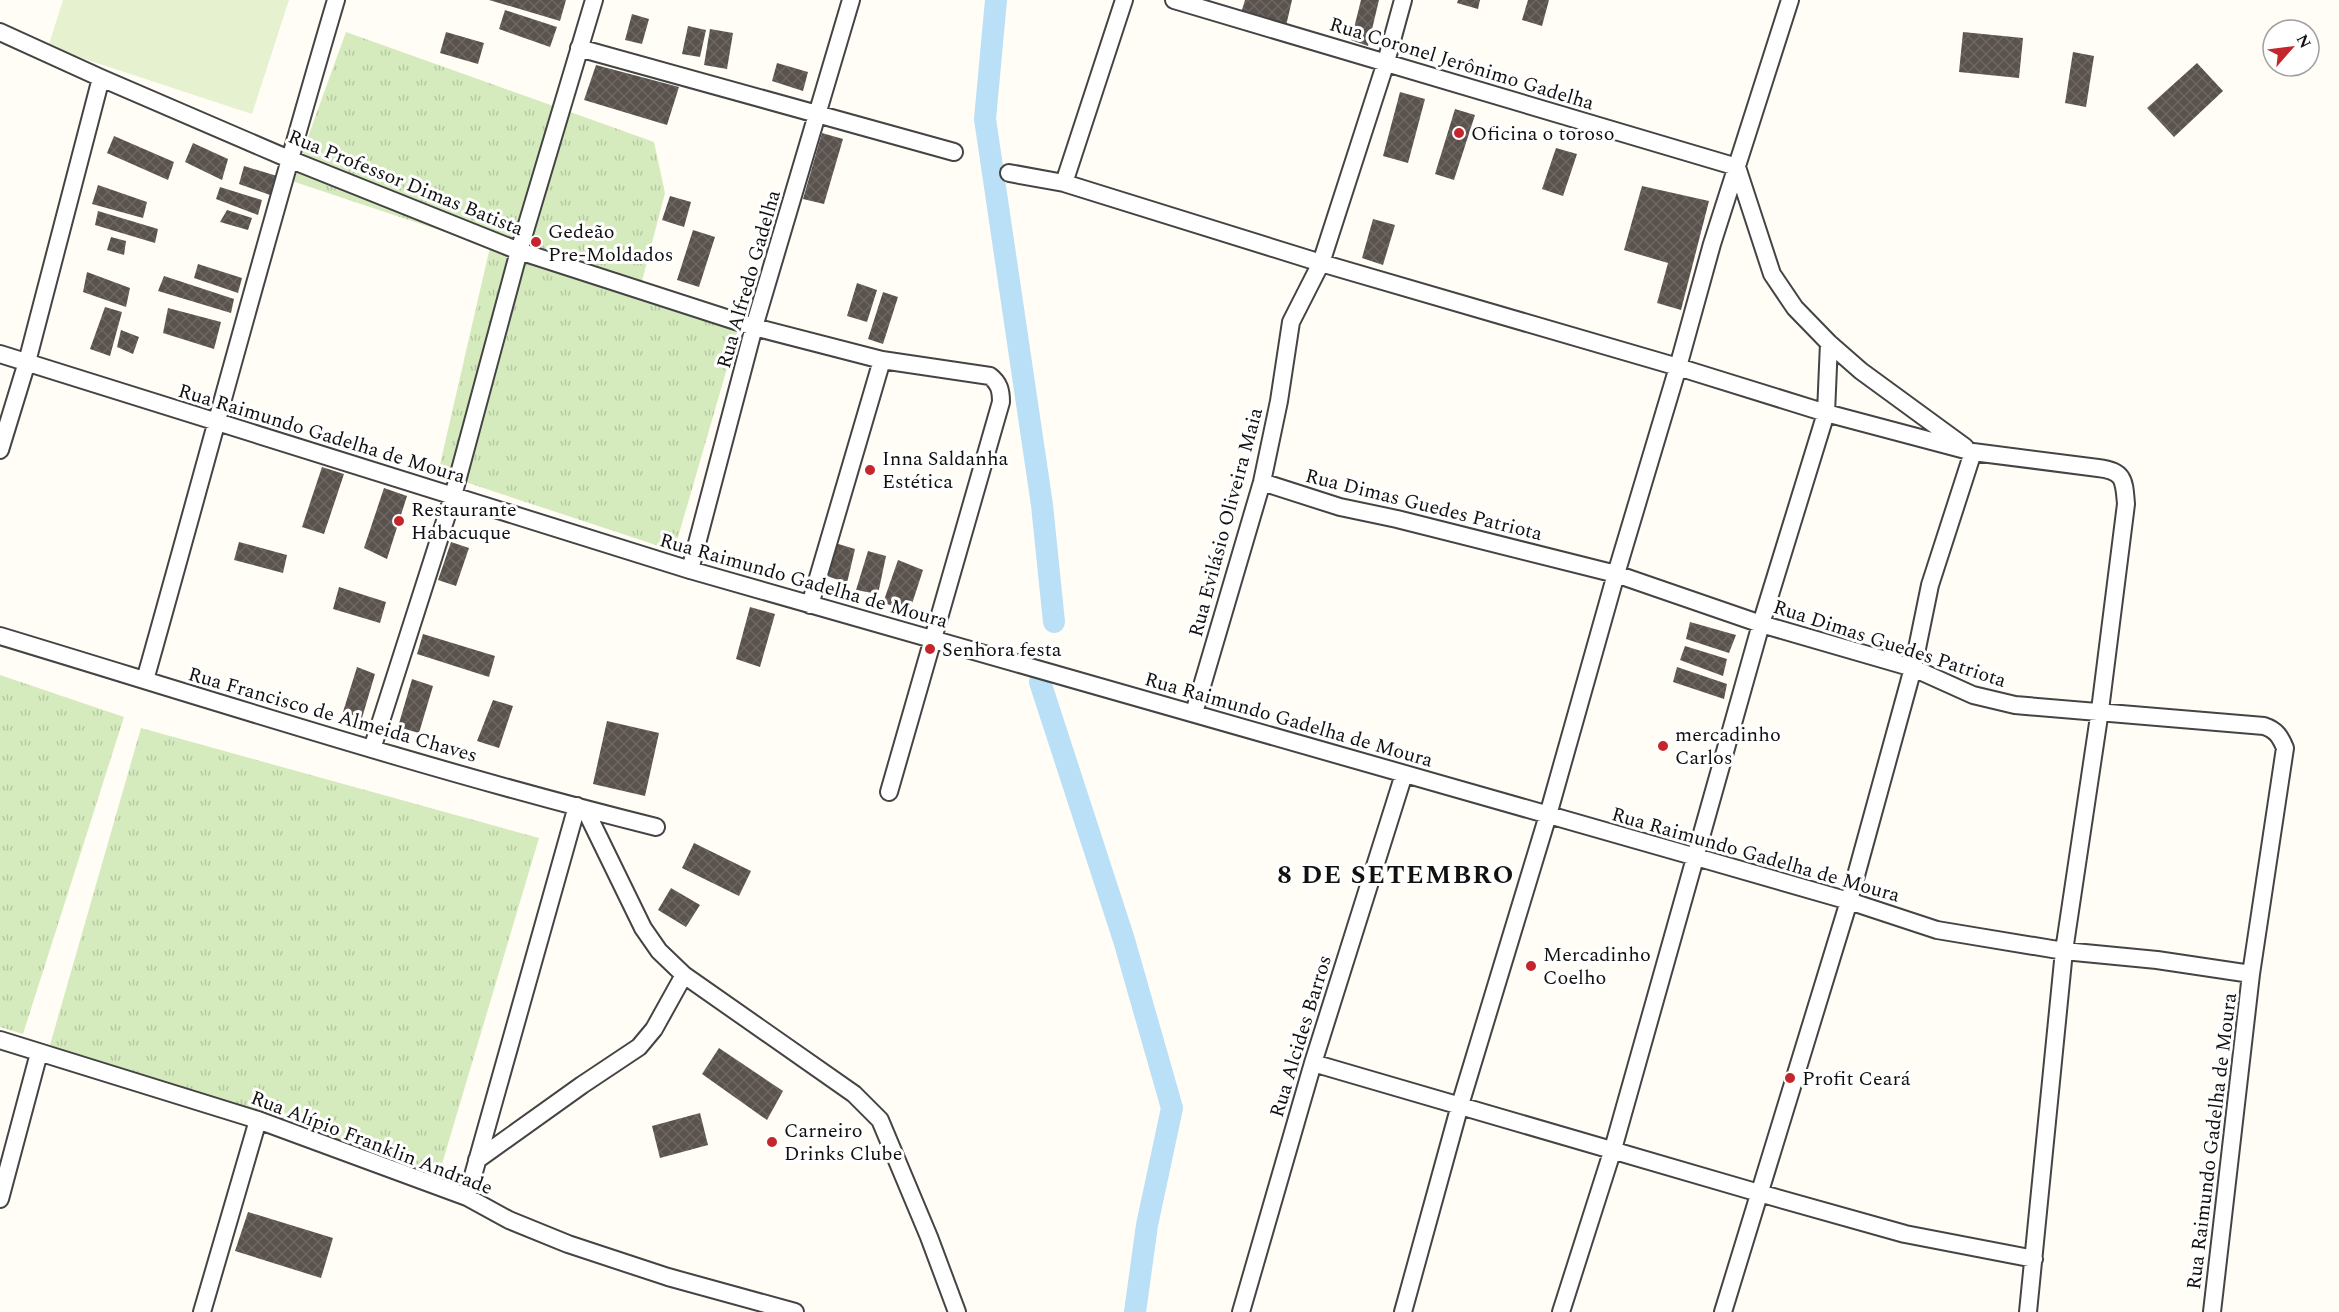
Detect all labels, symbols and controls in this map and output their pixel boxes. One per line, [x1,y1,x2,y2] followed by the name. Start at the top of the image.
[1326,9,1598,119] street label: Rua Coronel Jerônimo Gadelha
[2261,18,2321,78] north arrow
[2290,30,2317,53] text: N
[1471,119,1614,149] place label: Oficina o toroso
[283,122,528,244] street label: Rua Professor Dimas Batista
[1452,126,1466,140] marker: Oficina o toroso
[709,186,789,372] street label: Rua Alfredo Gadelha
[548,217,673,270] place label: Gedeão Pre-Moldados
[529,235,543,249] marker: Gedeão Pre-Moldados
[174,376,469,492] street label: Rua Raimundo Gadelha de Moura
[1181,404,1271,640] street label: Rua Evilásio Oliveira Maia
[882,444,1008,497] place label: Inna Saldanha Estética
[1302,461,1546,549] street label: Rua Dimas Guedes Patriota
[863,463,877,477] marker: Inna Saldanha Estética
[411,495,517,548] place label: Restaurante Habacuque
[392,514,406,528] marker: Restaurante Habacuque
[656,525,952,637] street label: Rua Raimundo Gadelha de Moura
[1769,592,2010,696] street label: Rua Dimas Guedes Patriota
[942,635,1062,665] place label: Senhora festa
[923,642,937,656] marker: Senhora festa
[185,659,481,771] street label: Rua Francisco de Almeida Chaves
[1141,664,1437,776] street label: Rua Raimundo Gadelha de Moura
[1675,720,1781,773] place label: mercadinho Carlos
[1656,739,1670,753] marker: mercadinho Carlos
[1608,799,1904,911] street label: Rua Raimundo Gadelha de Moura
[1277,855,1515,895] district label: 8 DE SETEMBRO
[1543,940,1651,993] place label: Mercadinho Coelho
[1262,951,1340,1121] street label: Rua Alcides Barros
[1524,959,1538,973] marker: Mercadinho Coelho
[2179,991,2245,1291] street label: Rua Raimundo Gadelha de Moura
[1802,1064,1911,1094] place label: Profit Ceará
[1783,1071,1797,1085] marker: Profit Ceará
[246,1083,497,1203] street label: Rua Alípio Franklin Andrade
[784,1116,902,1169] place label: Carneiro Drinks Clube
[765,1135,779,1149] marker: Carneiro Drinks Clube

